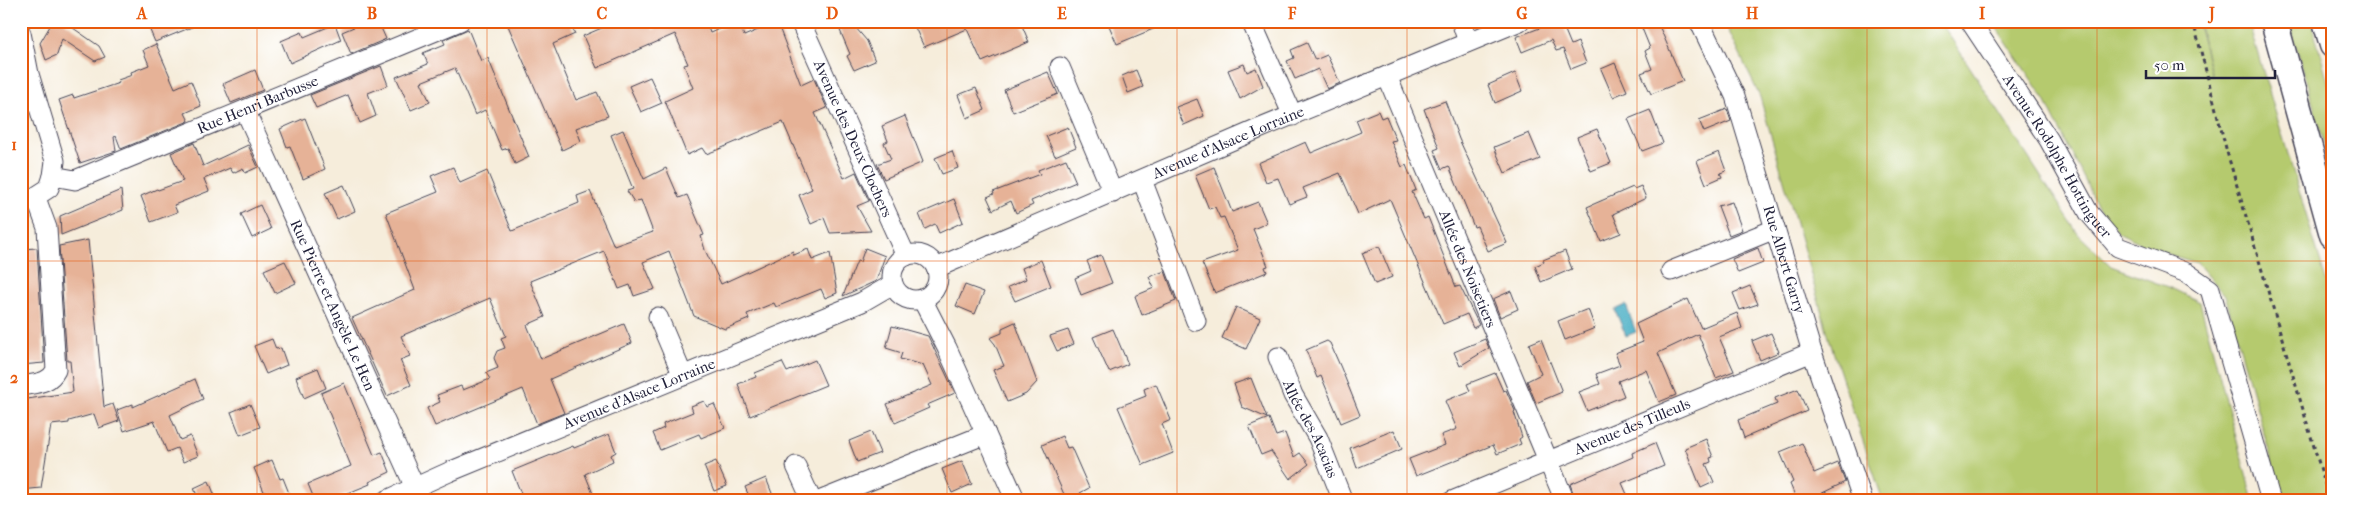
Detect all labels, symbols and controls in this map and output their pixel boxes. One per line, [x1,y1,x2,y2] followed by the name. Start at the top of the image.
[136,4,148,23] text: A
[367,4,377,23] text: B
[597,4,608,23] text: C
[826,4,838,23] text: D
[1057,4,1067,23] text: E
[1287,4,1297,23] text: F
[1516,4,1528,23] text: G
[1746,4,1759,23] text: H
[1979,4,1986,23] text: I
[2207,4,2215,24] text: J
[2146,48,2275,80] scale bar
[809,56,896,220] street label: Avenue des Deux Clochers
[2154,56,2185,74] text: 50 m
[1998,70,2116,242] street label: Avenue Rodolphe Hottinguer
[194,71,321,138] street label: Rue Henri Barbusse
[1149,102,1307,183] street label: Avenue d'Alsace Lorraine
[11,135,17,154] text: 1
[1759,203,1809,317] street label: Rue Albert Garry
[1435,207,1500,331] street label: Allée des Noisetiers
[286,217,379,394] street label: Rue Pierre et Angèle Le Hen
[560,354,719,433] street label: Avenue d'Alsace Lorraine
[10,368,18,387] text: 2
[1279,376,1342,481] street label: Allée des Acacias
[1570,394,1693,459] street label: Avenue des Tilleuls

